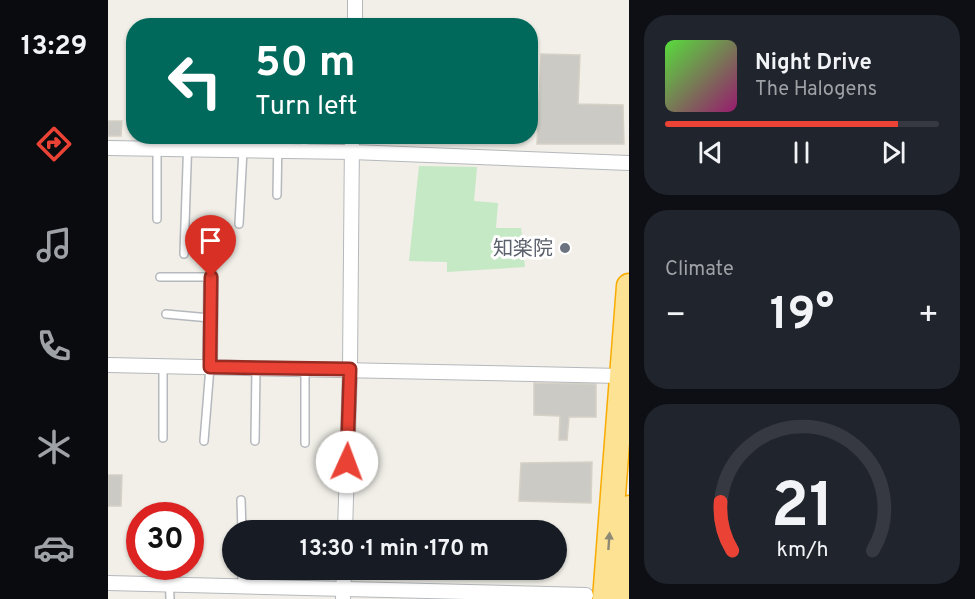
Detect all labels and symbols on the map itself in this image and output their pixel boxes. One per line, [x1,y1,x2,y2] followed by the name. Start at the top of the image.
[185,215,236,277] pin
[493,237,553,263] place label: 知楽院
[558,241,572,255] marker: 知楽院
[315,430,379,494] position arrow
[126,502,204,580] speed limit sign: 30
[604,531,614,550] one-way arrow

